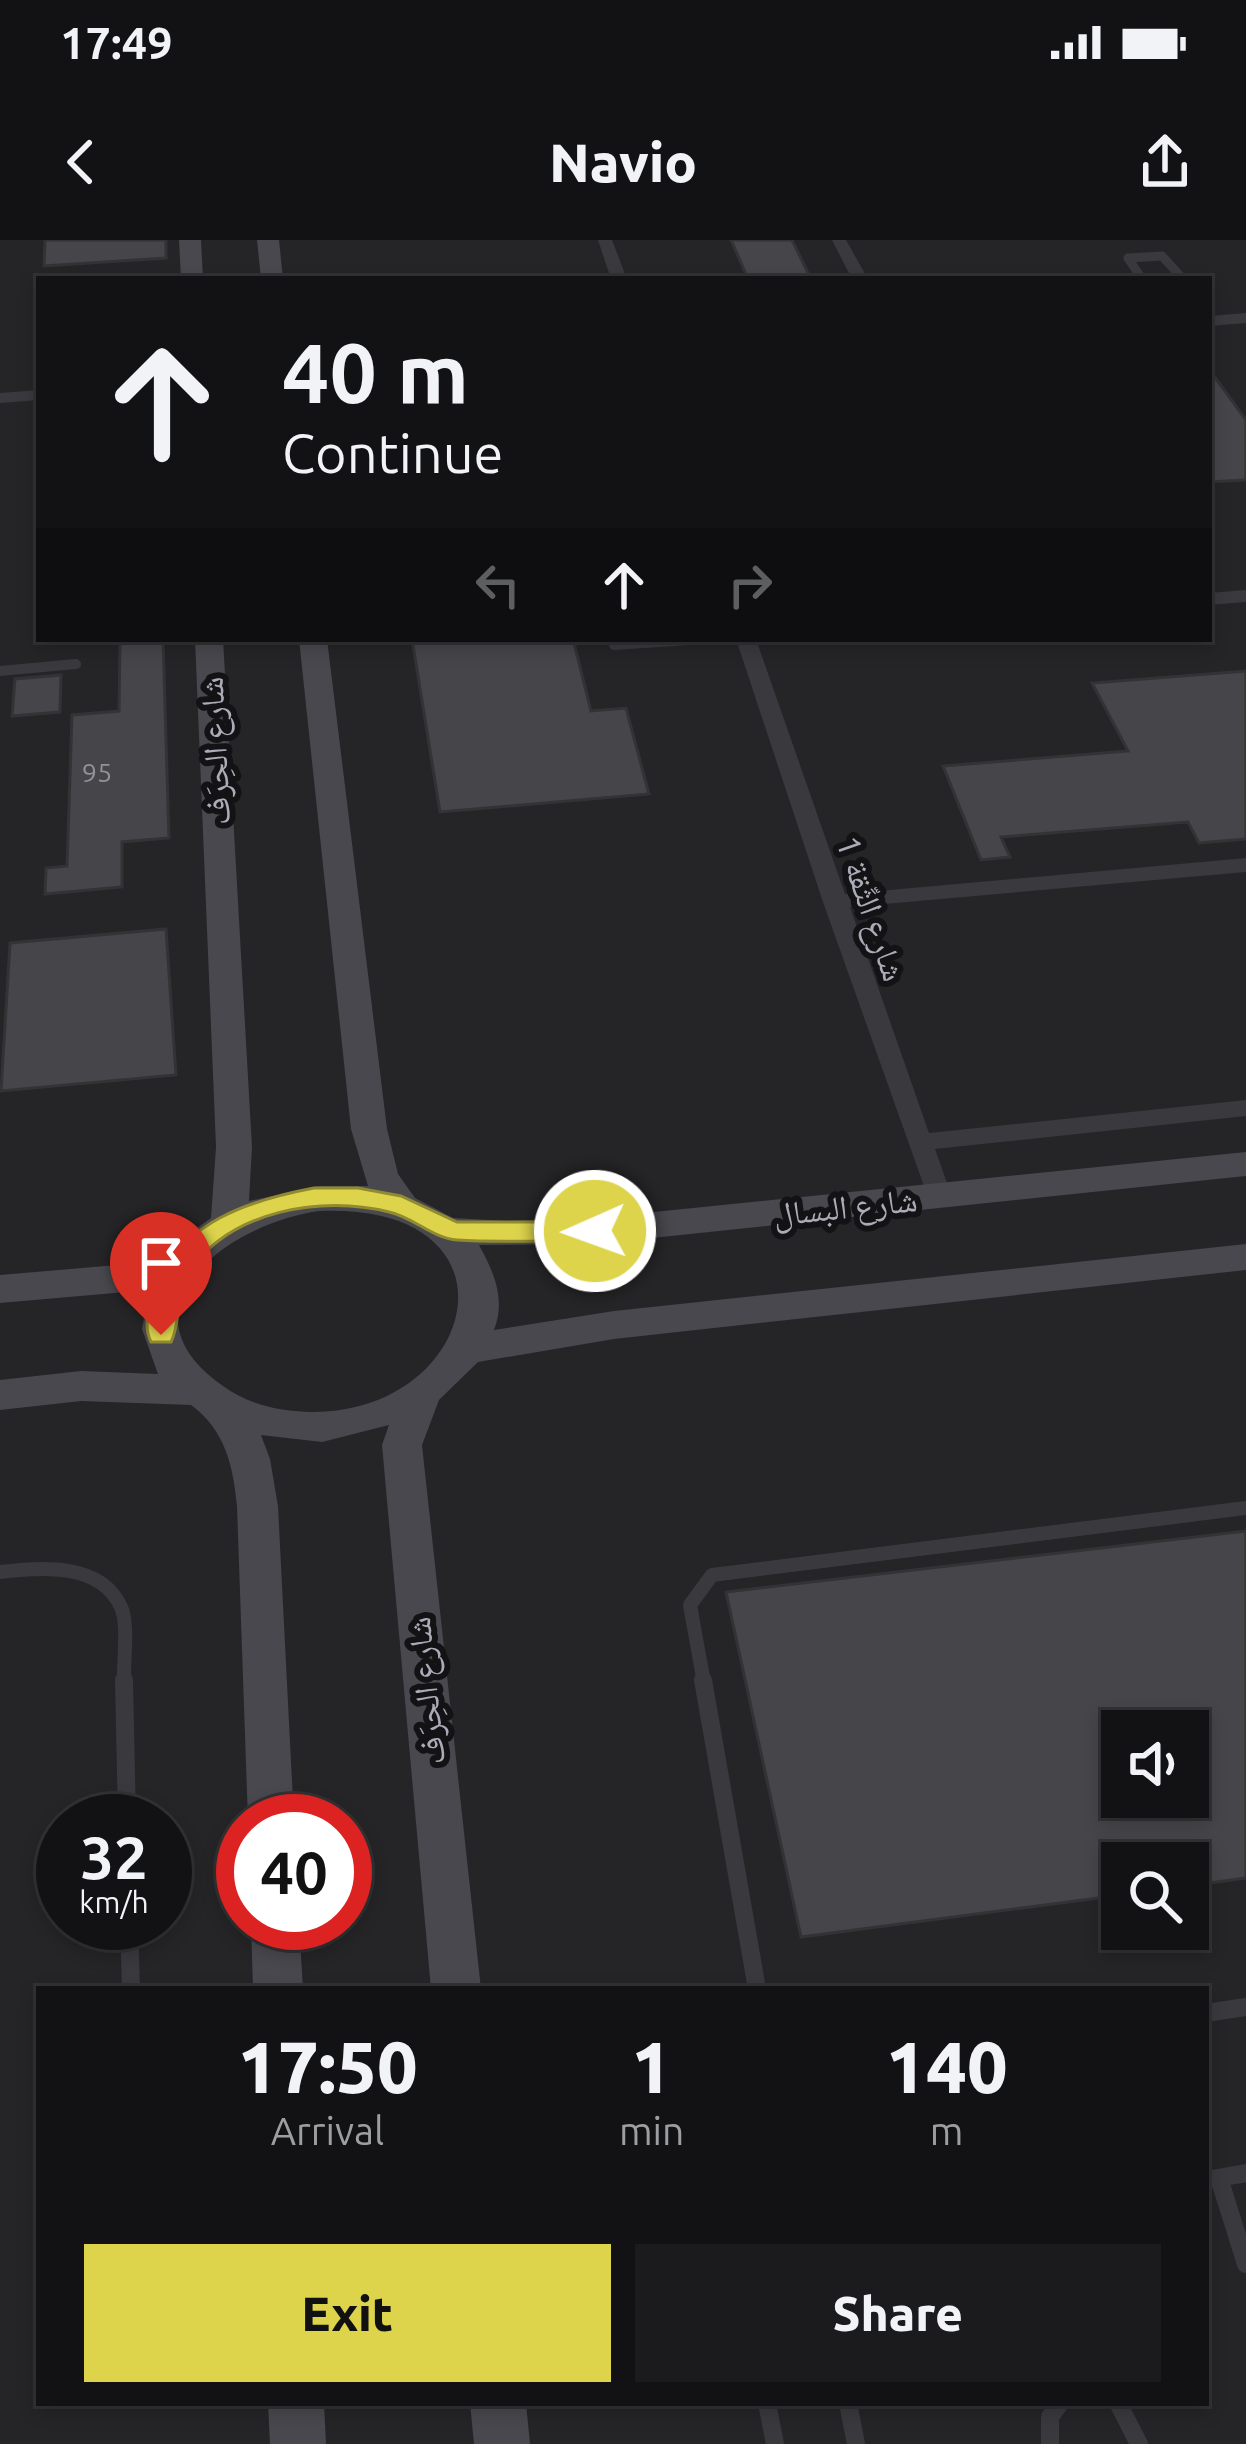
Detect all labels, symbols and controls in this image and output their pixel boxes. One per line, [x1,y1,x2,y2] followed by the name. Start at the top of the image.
[60,17,173,68] text: 17:49
[48,129,114,195] icon: back
[1132,129,1198,195] icon: share
[549,132,697,192] text: Navio
[84,324,240,480] icon: ahead
[282,325,469,419] text: 40 m
[282,423,503,483] text: Continue
[465,552,531,618] icon: left
[591,552,657,618] icon: ahead
[717,552,783,618] icon: right
[192,676,239,826] street label: شارع الحِرَف
[82,757,112,787] house number: 95
[827,831,914,986] street label: شارع الثِّقة 1
[532,1168,658,1294] position arrow
[771,1180,919,1235] street label: شارع البسال
[110,1212,212,1335] pin
[128,1230,194,1296] icon: arrive
[399,1615,454,1767] street label: شارع الحِرَف
[1101,1710,1209,1950] map controls
[1101,1710,1209,1818] button: sound
[216,1794,372,1950] speed limit sign: 40
[80,1823,148,1890] text: 32
[1101,1842,1209,1950] button: search
[79,1885,149,1919] text: km/h
[237,2026,418,2107] text: 17:50
[631,2026,672,2107] text: 1
[886,2026,1008,2107] text: 140
[271,2109,384,2152] text: Arrival
[619,2109,684,2152] text: min
[930,2109,963,2152] text: m
[84,2244,611,2382] button: Exit
[635,2244,1161,2382] button: Share

